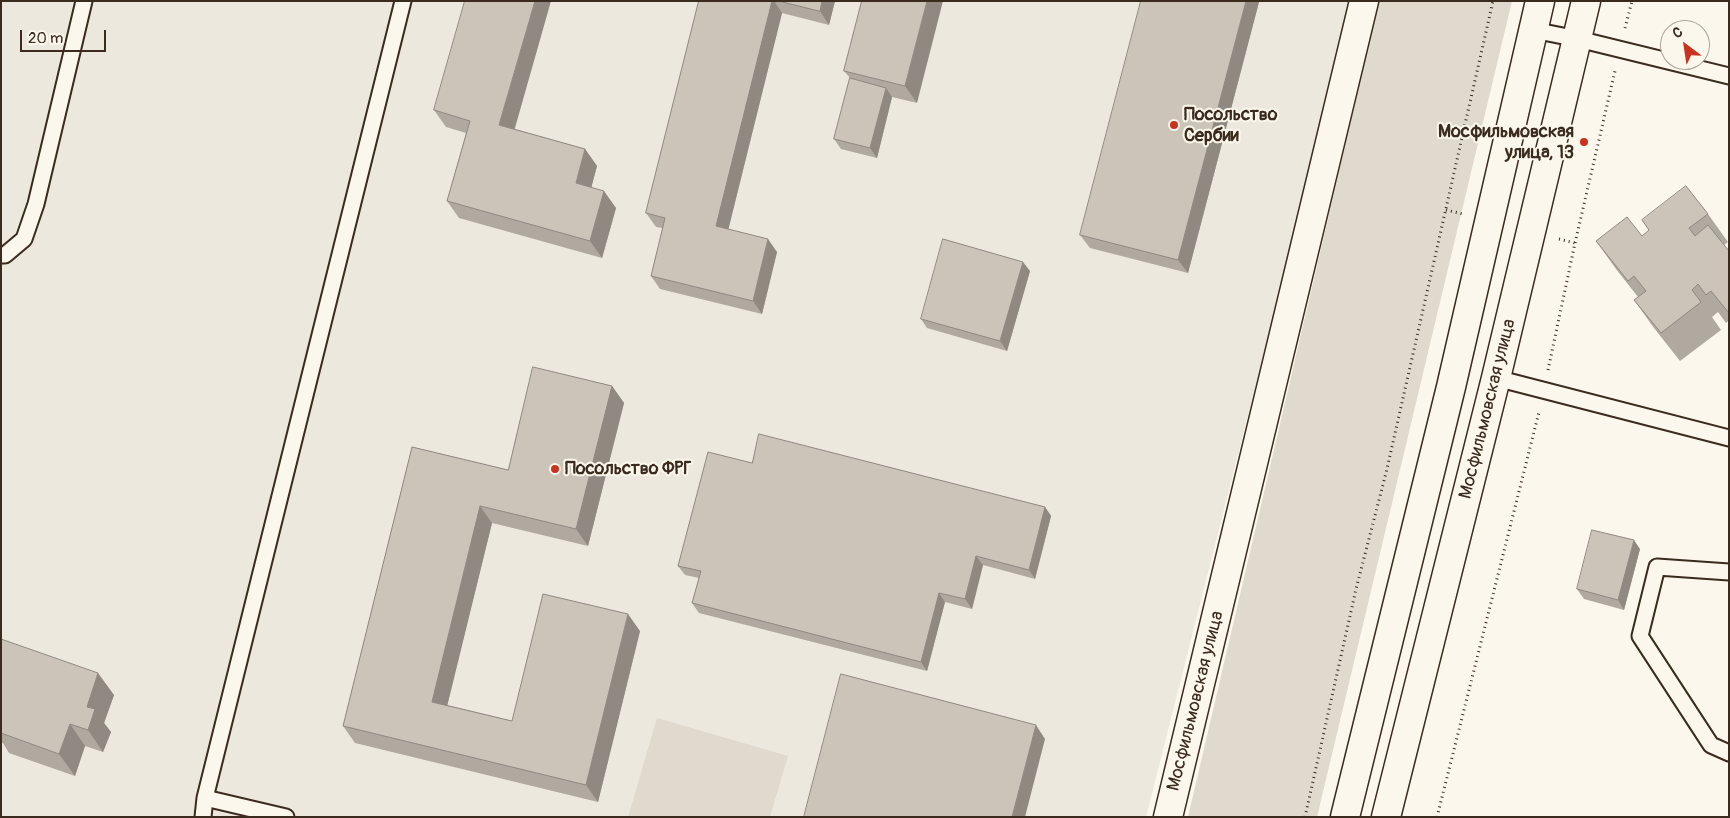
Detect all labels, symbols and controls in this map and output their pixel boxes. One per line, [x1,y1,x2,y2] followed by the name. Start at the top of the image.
[22,20,109,52] scale bar
[1660,20,1710,70] north arrow
[1669,23,1686,42] text: С
[28,29,63,48] text: 20 m
[1184,104,1277,146] place label: Посольство Сербии
[1168,119,1180,131] marker: Посольство Сербии
[1438,121,1574,163] place label: Мосфильмовская улица, 13
[1578,136,1590,148] marker: Мосфильмовская улица, 13
[1455,317,1521,501] street label: Мосфильмовская улица
[565,458,692,480] place label: Посольство ФРГ
[549,463,561,475] marker: Посольство ФРГ
[1163,609,1229,793] street label: Мосфильмовская улица

